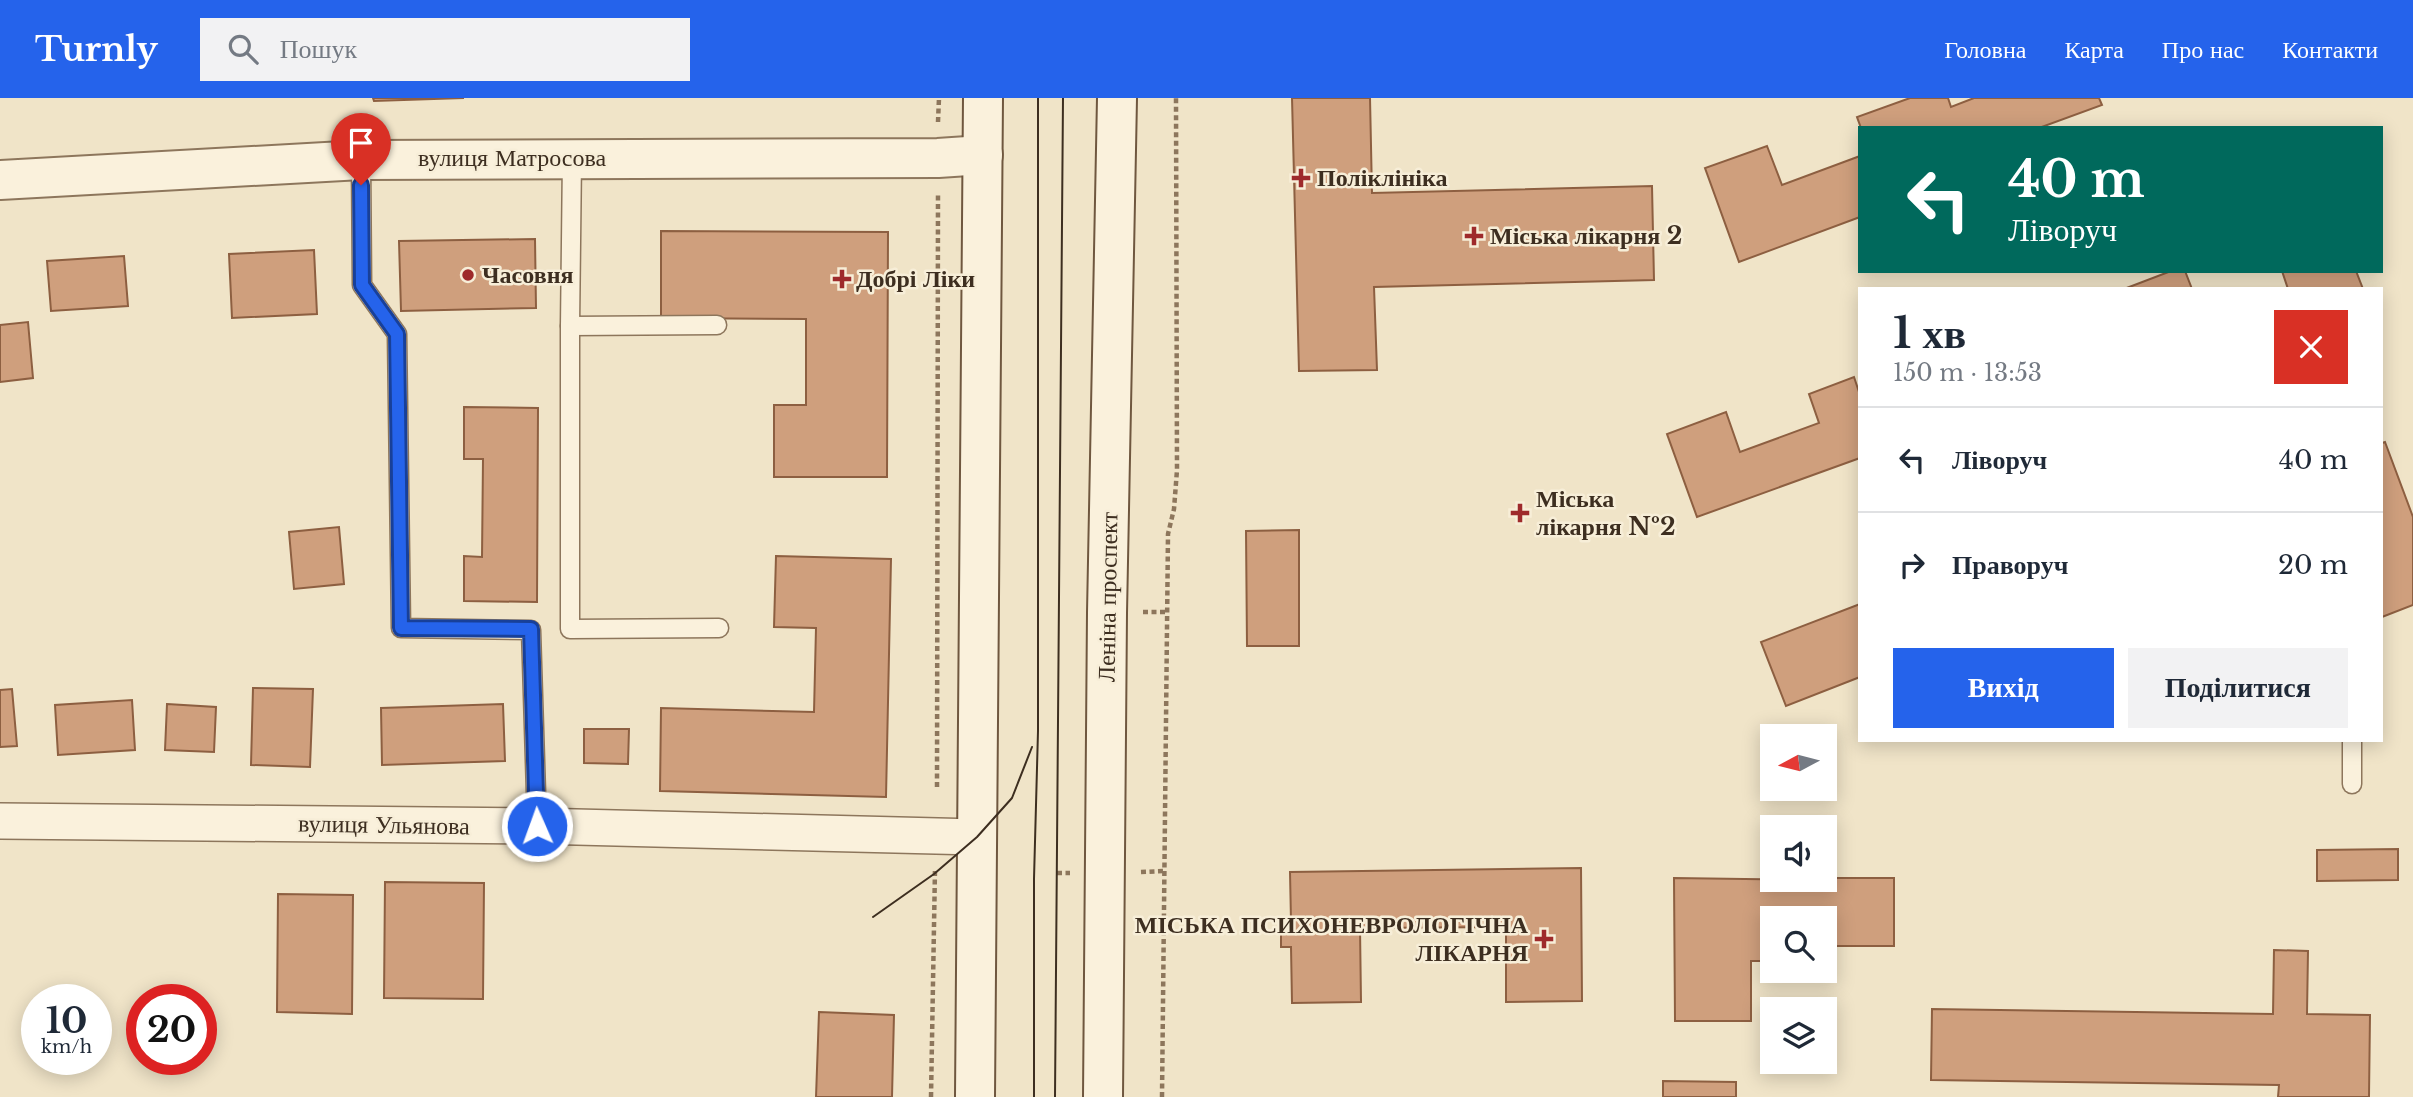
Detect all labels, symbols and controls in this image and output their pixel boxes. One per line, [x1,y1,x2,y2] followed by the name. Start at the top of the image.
[200,18,690,81] search box
[35,29,158,70] text: Turnly
[224,30,262,68] icon: search
[280,33,357,65] text: Пошук
[1944,35,2026,64] text: Головна
[2064,35,2124,64] text: Карта
[2162,35,2244,64] text: Про нас
[2282,35,2378,64] text: Контакти
[331,113,391,185] pin
[342,124,380,162] icon: arrive
[418,143,606,172] street label: вулиця Матросова
[2008,149,2145,210] text: 40 m
[1893,154,1984,245] icon: left
[1317,163,1447,192] place label: Поліклініка
[1291,168,1311,188] marker: Поліклініка
[2008,210,2117,250] text: Ліворуч
[1490,221,1682,250] place label: Міська лікарня 2
[1464,226,1484,246] marker: Міська лікарня 2
[482,260,573,289] place label: Часовня
[856,264,975,293] place label: Добрі Ліки
[460,267,476,283] marker: Часовня
[834,271,850,287] marker: Добрі Ліки
[1893,307,1966,359] text: 1 хв
[2274,310,2348,384] button: close
[1893,359,2042,387] text: 150 m · 13:53
[1893,441,1931,479] icon: left
[1952,444,2047,476] text: Ліворуч
[2279,444,2348,476] text: 40 m
[1536,484,1676,541] place label: Міська лікарня №2
[1510,503,1530,523] marker: Міська лікарня №2
[1092,511,1123,682] street label: Леніна проспект
[1893,546,1931,584] icon: right
[1952,549,2068,581] text: Праворуч
[2278,549,2348,581] text: 20 m
[1893,648,2114,728] button: Вихід
[2128,648,2348,728] button: Поділитися
[1760,724,1838,802] north arrow
[1760,724,1837,1074] map controls
[500,789,574,863] position arrow
[298,809,470,841] street label: вулиця Ульянова
[1760,815,1837,892] button: sound
[1760,906,1837,983] button: search
[1135,910,1529,967] place label: МІСЬКА ПСИХОНЕВРОЛОГІЧНА ЛІКАРНЯ
[1534,929,1554,949] marker: МІСЬКА ПСИХОНЕВРОЛОГІЧНА ЛІКАРНЯ
[126,984,217,1075] speed limit sign: 20
[1760,997,1837,1074] button: layers
[46,999,87,1042] text: 10
[41,1036,92,1058] text: km/h

